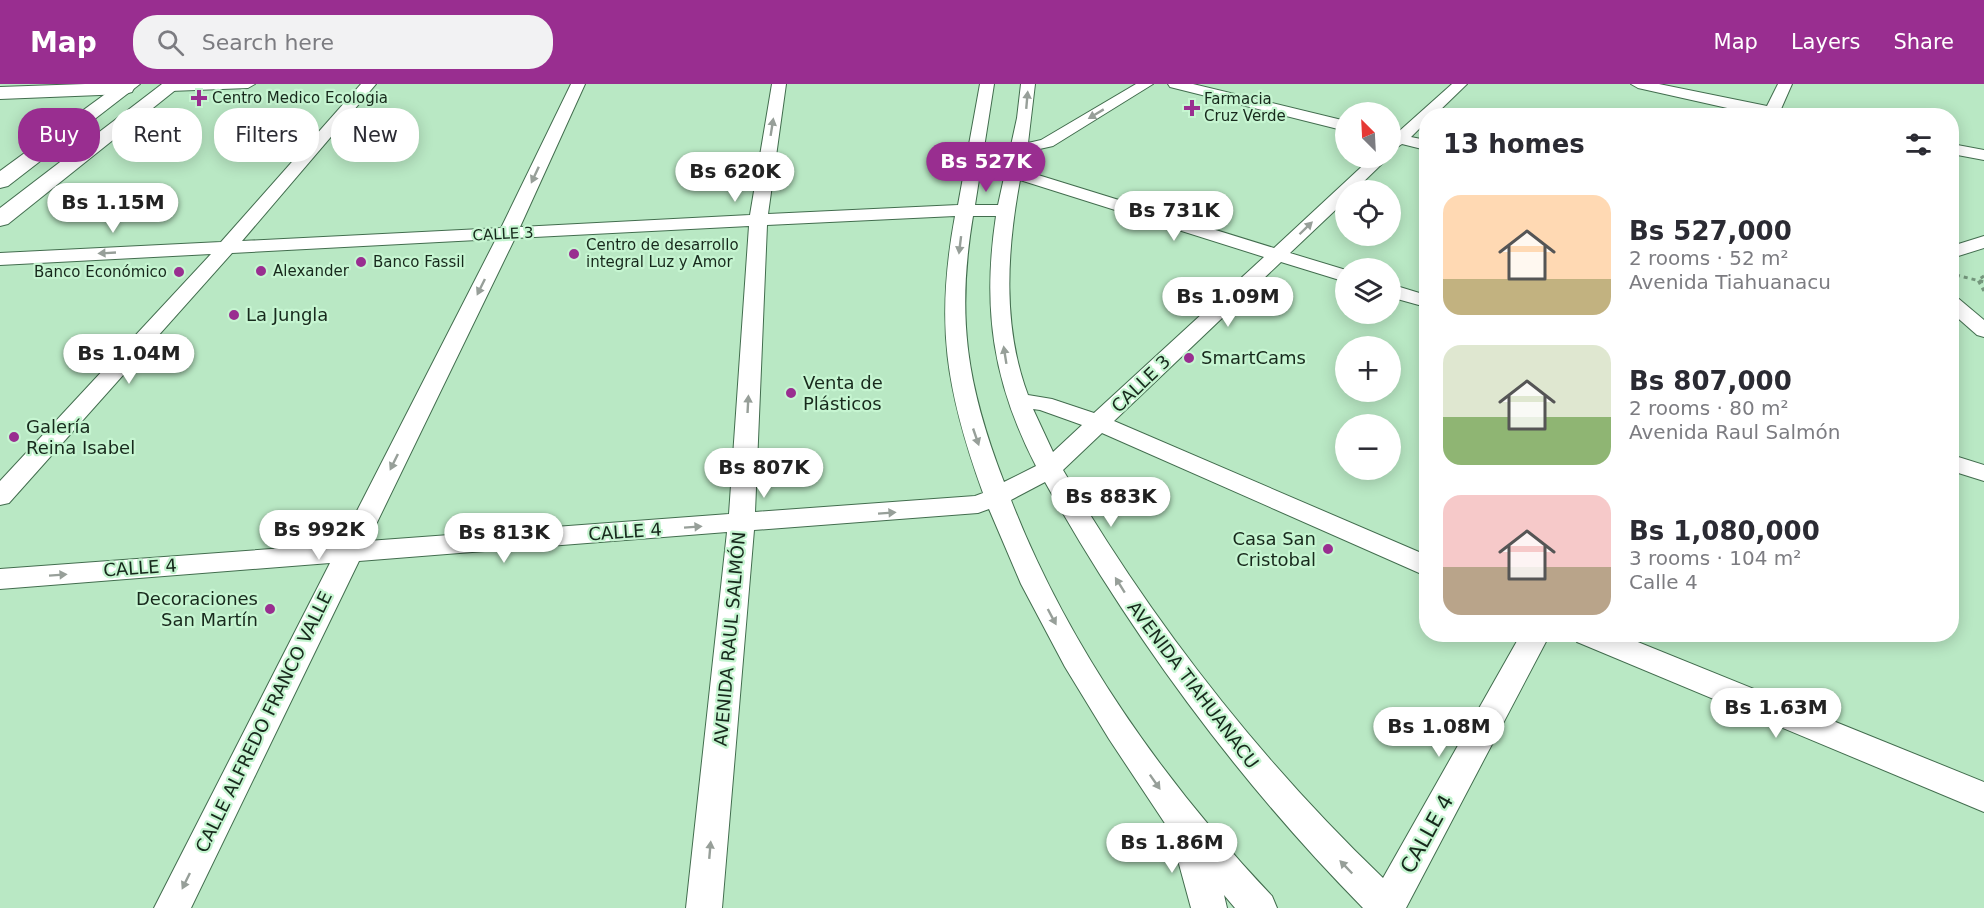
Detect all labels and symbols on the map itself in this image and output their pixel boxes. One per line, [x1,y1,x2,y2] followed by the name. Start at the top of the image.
[190,89,208,107] marker: Centro Medico Ecologia
[212,89,388,107] place label: Centro Medico Ecologia
[1204,90,1286,125] place label: Farmacia Cruz Verde
[1022,91,1032,110] one-way arrow
[1185,101,1199,115] marker: Farmacia Cruz Verde
[1335,102,1401,168] north arrow
[1087,109,1104,119] one-way arrow
[768,117,777,136] one-way arrow
[931,142,1041,193] pin: Bs 527K
[680,152,790,203] pin: Bs 620K
[530,166,539,183] one-way arrow
[51,183,175,234] pin: Bs 1.15M
[1119,191,1229,242] pin: Bs 731K
[1298,221,1313,235] one-way arrow
[472,223,534,245] street label: CALLE 3
[586,236,739,271] place label: Centro de desarrollo integral Luz y Amor
[955,236,965,255] one-way arrow
[567,247,581,261] marker: Centro de desarrollo integral Luz y Amor
[97,248,116,257] one-way arrow
[373,253,465,271] place label: Banco Fassil
[354,255,368,269] marker: Banco Fassil
[273,262,350,280] place label: Alexander
[34,263,167,281] place label: Banco Económico
[254,264,268,278] marker: Alexander
[172,265,186,279] marker: Banco Económico
[1166,277,1290,328] pin: Bs 1.09M
[476,278,486,296] one-way arrow
[246,304,328,325] place label: La Jungla
[227,308,241,322] marker: La Jungla
[67,334,191,385] pin: Bs 1.04M
[1001,346,1010,365] one-way arrow
[1201,347,1306,368] place label: SmartCams
[1107,351,1174,417] street label: CALLE 3
[1182,351,1196,365] marker: SmartCams
[803,372,883,414] place label: Venta de Plásticos
[784,386,798,400] marker: Venta de Plásticos
[743,395,752,414] one-way arrow
[26,416,135,458] place label: Galería Reina Isabel
[971,428,981,446] one-way arrow
[7,430,21,444] marker: Galería Reina Isabel
[709,448,819,499] pin: Bs 807K
[389,453,399,470] one-way arrow
[1056,477,1166,528] pin: Bs 883K
[878,508,897,517] one-way arrow
[264,510,374,561] pin: Bs 992K
[449,513,559,564] pin: Bs 813K
[588,518,662,545] street label: CALLE 4
[683,523,702,532] one-way arrow
[1232,528,1316,570] place label: Casa San Cristobal
[710,531,749,747] street label: AVENIDA RAUL SALMÓN
[1321,542,1335,556] marker: Casa San Cristobal
[103,554,177,581] street label: CALLE 4
[49,570,68,579] one-way arrow
[1114,576,1125,593] one-way arrow
[136,588,258,630] place label: Decoraciones San Martín
[191,588,336,856] street label: CALLE ALFREDO FRANCO VALLE
[1124,597,1263,772] street label: AVENIDA TIAHUANACU
[263,602,277,616] marker: Decoraciones San Martín
[1047,608,1057,625] one-way arrow
[1714,688,1838,739] pin: Bs 1.63M
[1377,707,1501,758] pin: Bs 1.08M
[1149,773,1161,789] one-way arrow
[1396,791,1458,877] street label: CALLE 4
[1110,823,1234,874] pin: Bs 1.86M
[705,840,715,859] one-way arrow
[1340,861,1354,875] one-way arrow
[181,872,190,889] one-way arrow

